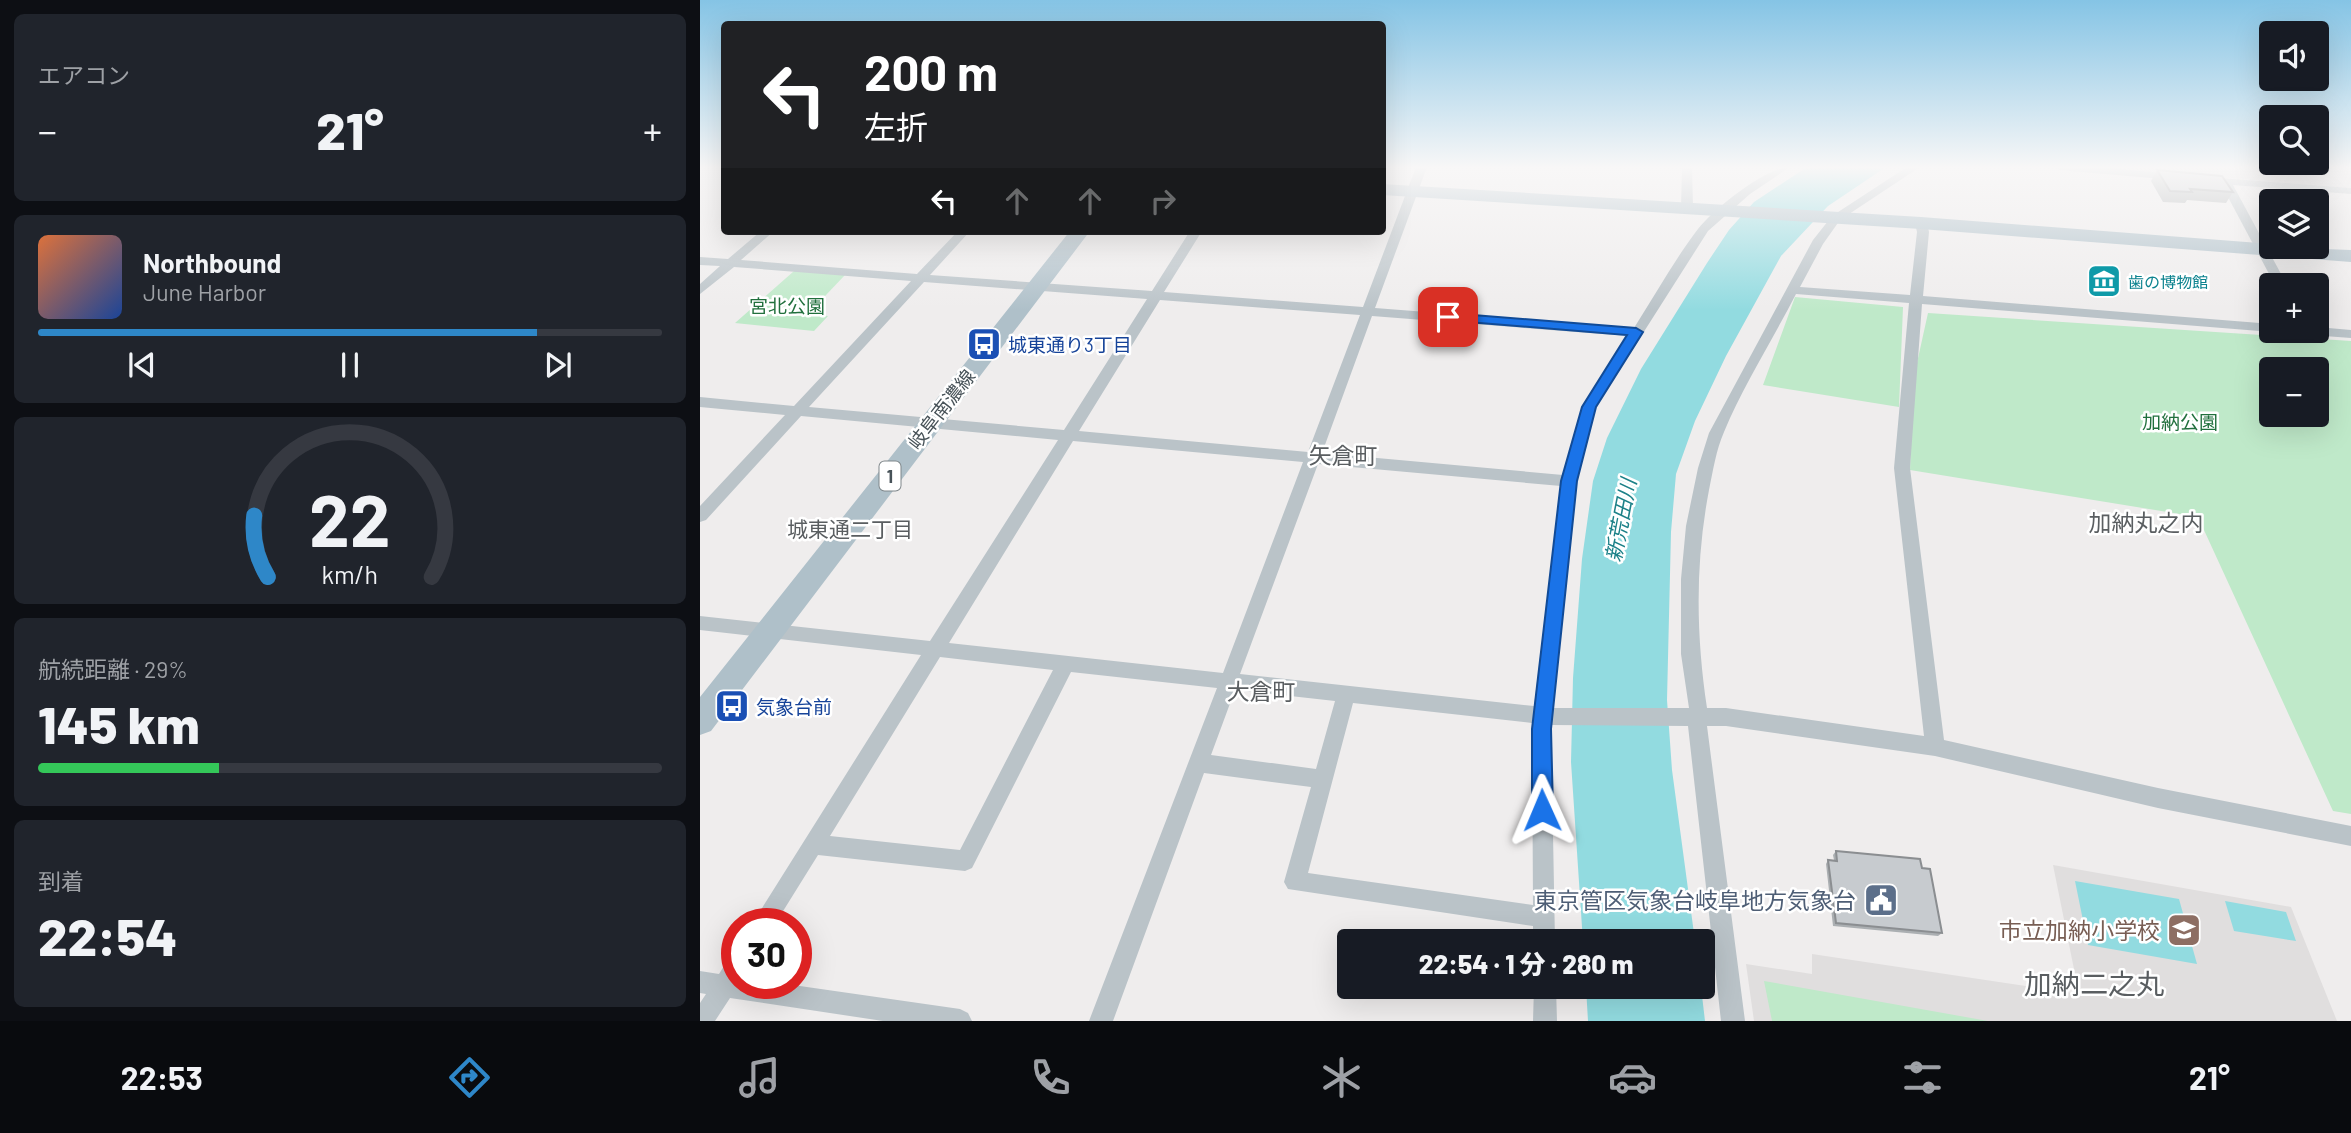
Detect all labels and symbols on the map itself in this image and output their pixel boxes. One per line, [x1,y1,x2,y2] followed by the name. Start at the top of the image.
[2085,262,2123,300] museum icon: 歯の博物館
[2128,272,2208,291] place label: 歯の博物館
[1418,287,1478,347] pin
[749,294,825,317] park label: 宮北公園
[965,325,1003,363] bus stop icon: 城東通り3丁目
[1008,333,1132,356] place label: 城東通り3丁目
[903,364,979,454] street label: 岐阜南濃線
[2142,410,2218,433] park label: 加納公園
[1309,441,1378,469] district label: 矢倉町
[880,462,900,490] road number: 1
[1600,474,1641,564] water label: 新荒田川
[2089,508,2204,536] district label: 加納丸之内
[787,516,913,541] district label: 城東通二丁目
[1227,677,1296,705] district label: 大倉町
[713,687,751,725] bus stop icon: 気象台前
[756,695,832,718] place label: 気象台前
[1505,773,1579,847] position arrow
[1862,881,1900,919] public building icon: 東京管区気象台岐阜地方気象台
[1534,886,1856,914] place label: 東京管区気象台岐阜地方気象台
[721,908,812,999] speed limit sign: 30
[2165,911,2203,949] school or university icon: 市立加納小学校
[1999,916,2160,944] place label: 市立加納小学校
[2024,966,2164,1000] district label: 加納二之丸

